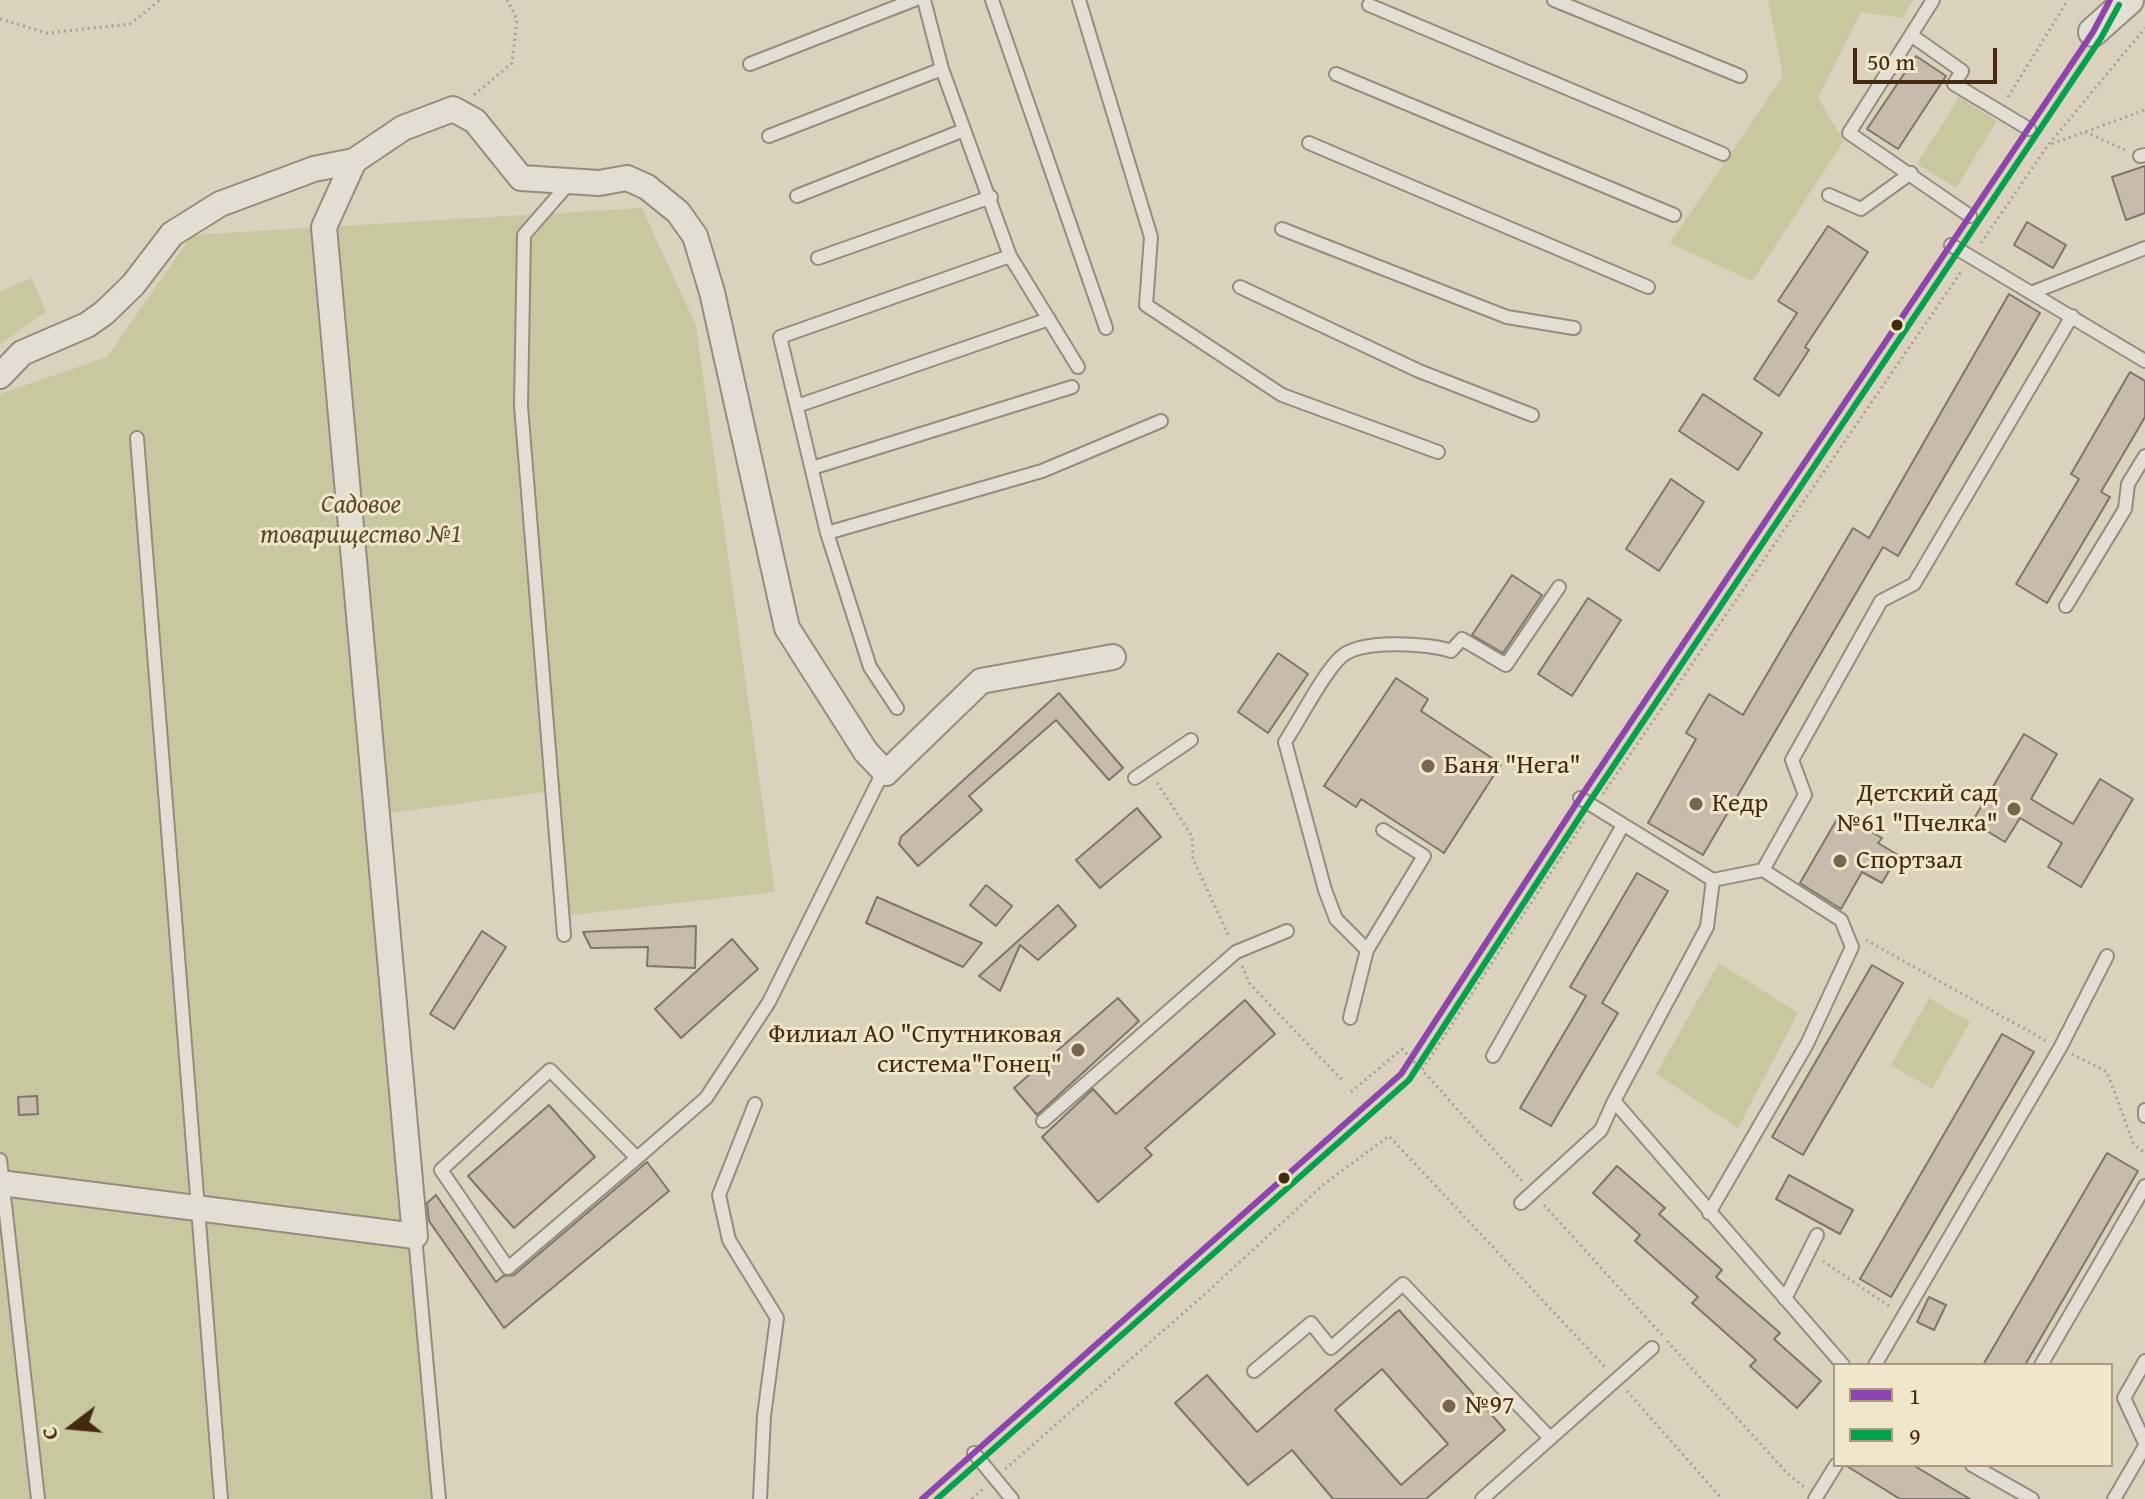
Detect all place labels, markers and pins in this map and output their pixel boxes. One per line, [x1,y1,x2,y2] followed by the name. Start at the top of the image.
[1889,317,1905,333] unlabelled marker
[1444,750,1581,782] place label: Баня "Нега"
[1419,757,1437,775] marker: Баня "Нега"
[1837,778,1998,840] place label: Детский сад №61 "Пчелка"
[1712,788,1768,820] place label: Кедр
[1687,795,1705,813] marker: Кедр
[2005,800,2023,818] marker: Детский сад №61 "Пчелка"
[1856,845,1963,877] place label: Спортзал
[1831,852,1849,870] marker: Спортзал
[769,1019,1062,1080] place label: Филиал АО "Спутниковая система"Гонец"
[1069,1041,1087,1059] marker: Филиал АО "Спутниковая система"Гонец"
[1276,1170,1292,1186] unlabelled marker
[1465,1390,1515,1422] place label: №97
[1440,1397,1458,1415] marker: №97

